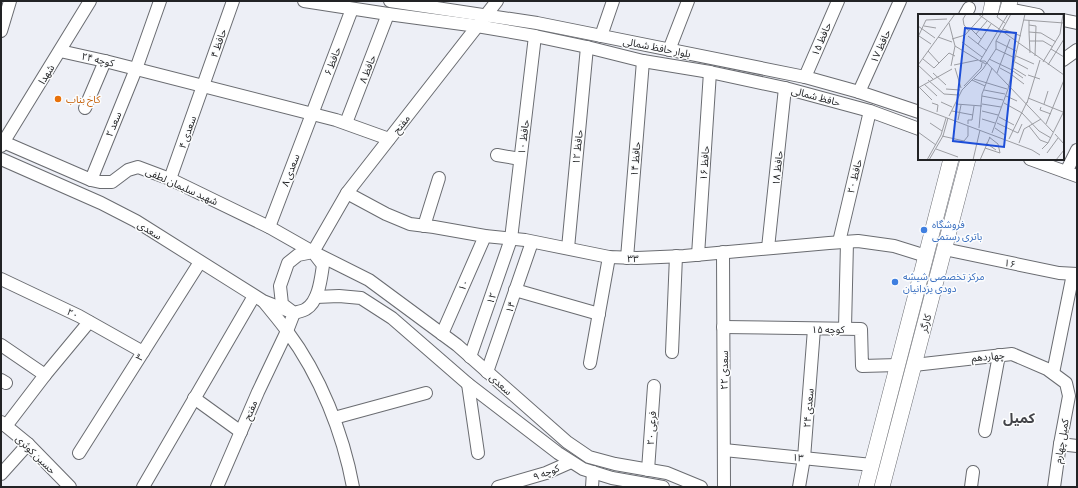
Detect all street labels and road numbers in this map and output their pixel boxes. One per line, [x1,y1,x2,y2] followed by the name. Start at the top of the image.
[808,20,834,58] street label: حافظ ۱۵
[207,27,229,59] street label: حافظ ۴
[866,27,894,65] street label: حافظ ۱۷
[622,34,692,60] street label: بلوار حافظ شمالی
[320,45,344,77] street label: حافظ ۶
[80,48,117,70] street label: کوچه ۲۴
[355,53,379,85] street label: حافظ ۸
[35,61,57,86] street label: شهدا
[790,83,842,109] street label: حافظ شمالی
[102,109,124,139] street label: سعد ۲
[389,112,414,137] street label: مفتح
[175,114,199,150] street label: سعدی ۴
[514,119,532,155] street label: حافظ ۱۰
[568,129,586,165] street label: حافظ ۱۲
[626,141,644,177] street label: حافظ ۱۴
[696,145,712,181] street label: حافظ ۱۶
[768,150,786,186] street label: حافظ ۱۸
[277,152,303,188] street label: سعدی ۸
[843,157,865,195] street label: حافظ ۲۰
[143,164,221,208] street label: شهید سلیمان لطفی
[135,217,165,243] street label: سعدی
[627,251,639,265] street label: ۳۳
[1003,255,1017,271] street label: ۱۶
[454,277,472,293] street label: ۱۰
[483,290,499,306] street label: ۱۲
[502,299,518,315] street label: ۱۴
[65,304,81,322] street label: ۲۰
[916,311,934,335] street label: کارگر
[811,322,845,336] street label: کوچه ۱۵
[971,348,1005,365] street label: چهاردهم
[717,350,731,390] street label: سعدی ۲۲
[132,351,147,363] street label: ۳
[487,370,515,398] street label: سعدی
[799,388,817,428] street label: سعدی ۲۴
[240,398,261,423] street label: مفتح
[643,410,659,445] street label: فرعی ۲۰
[1050,417,1074,465] street label: کمیل چهارم
[13,431,59,477] street label: حسین کوثری
[792,449,805,465] street label: ۱۳
[531,460,562,483] street label: کوچه ۹

